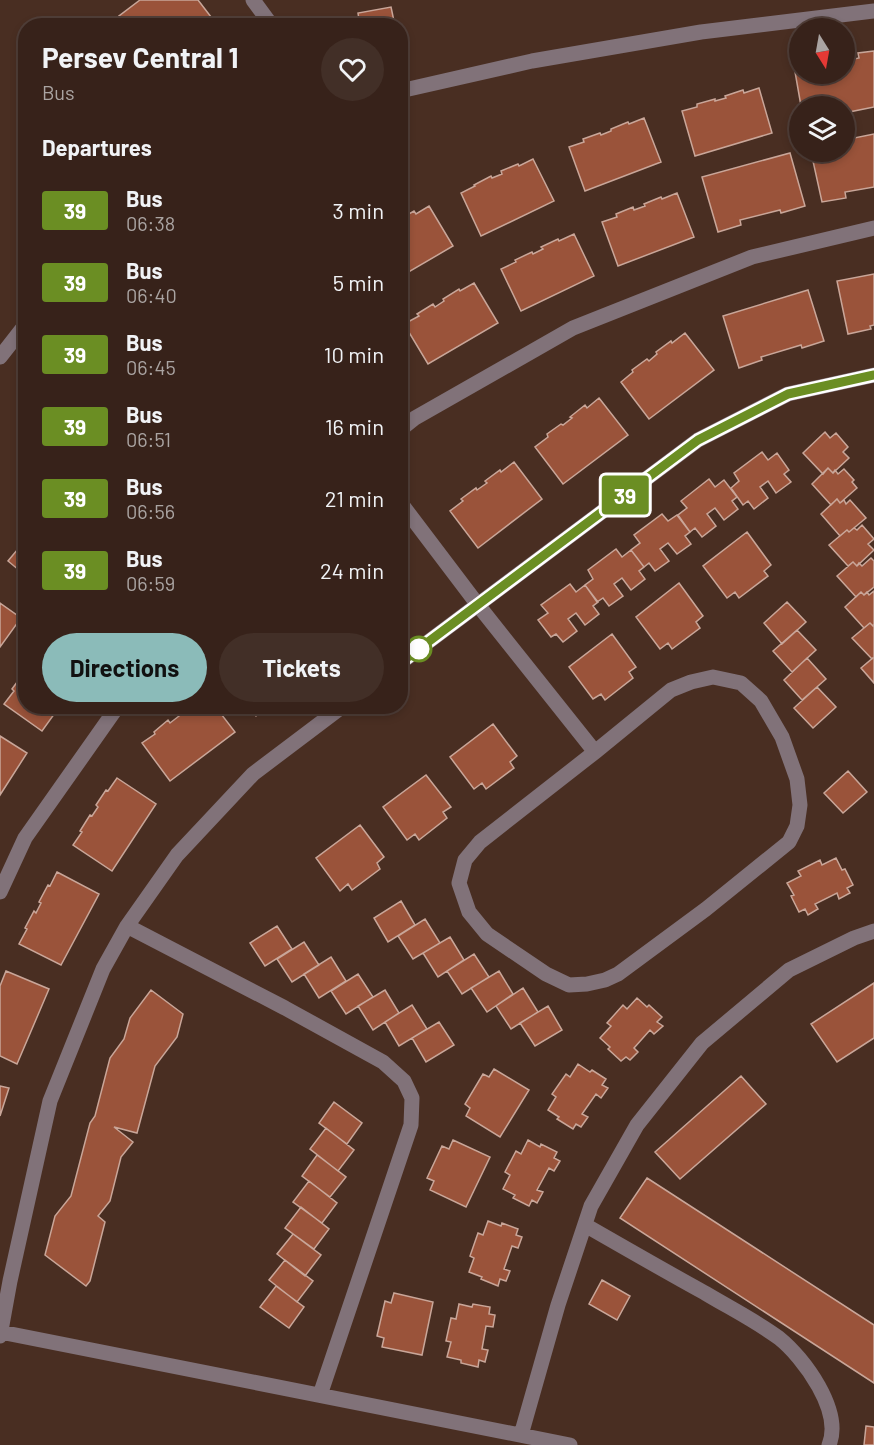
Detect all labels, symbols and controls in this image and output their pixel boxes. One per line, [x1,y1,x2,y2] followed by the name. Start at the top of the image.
[789,18,855,84] north arrow
[789,18,855,162] map controls
[321,38,384,101] button: heart
[42,40,238,74] text: Persev Central 1
[42,80,75,104] text: Bus
[789,96,855,162] button: layers
[42,134,152,160] text: Departures
[126,185,163,211] text: Bus
[333,197,384,223] text: 3 min
[64,198,86,223] text: 39
[126,211,175,235] text: 06:38
[126,257,163,283] text: Bus
[333,269,384,295] text: 5 min
[64,270,86,295] text: 39
[126,283,177,307] text: 06:40
[126,329,163,355] text: Bus
[324,341,384,367] text: 10 min
[64,342,86,367] text: 39
[126,355,176,379] text: 06:45
[126,401,163,427] text: Bus
[325,413,384,439] text: 16 min
[64,414,86,439] text: 39
[126,427,171,451] text: 06:51
[126,473,163,499] text: Bus
[598,476,652,514] line badge: 39
[614,483,636,508] text: 39
[325,485,384,511] text: 21 min
[64,486,86,511] text: 39
[126,499,175,523] text: 06:56
[126,545,163,571] text: Bus
[320,557,384,583] text: 24 min
[64,558,86,583] text: 39
[126,571,175,595] text: 06:59
[42,633,207,702] button: Directions
[219,633,384,702] button: Tickets
[406,636,432,662] unlabelled marker

